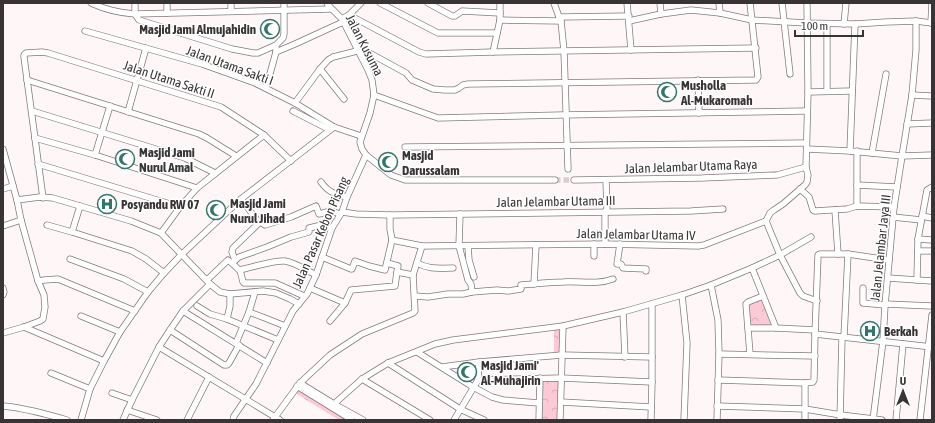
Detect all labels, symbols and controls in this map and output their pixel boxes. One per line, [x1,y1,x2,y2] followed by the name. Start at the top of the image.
[343,12,386,78] street label: Jalan Kusuma
[795,12,863,38] scale bar
[259,18,281,40] mosque icon: Masjid Jami Almujahidin
[801,19,828,33] text: 100 m
[139,22,256,37] place label: Masjid Jami Almujahidin
[184,43,275,88] street label: Jalan Utama Sakti I
[121,58,216,101] street label: Jalan Utama Sakti II
[680,78,752,108] place label: Musholla Al-Mukaromah
[656,81,678,103] mosque icon: Musholla Al-Mukaromah
[139,145,195,175] place label: Masjid Jami Nurul Amal
[114,148,136,170] mosque icon: Masjid Jami Nurul Amal
[402,148,460,178] place label: Masjid Darussalam
[377,151,399,173] mosque icon: Masjid Darussalam
[624,157,758,176] street label: Jalan Jelambar Utama Raya
[289,174,352,290] street label: Jalan Pasar Kebon Pisang
[96,193,118,215] hospital icon: Posyandu RW 07
[496,193,616,210] street label: Jalan Jelambar Utama III
[867,194,894,302] street label: Jalan Jelambar Jaya III
[230,196,286,226] place label: Masjid Jami Nurul Jihad
[121,197,200,212] place label: Posyandu RW 07
[205,199,227,221] mosque icon: Masjid Jami Nurul Jihad
[576,226,696,243] street label: Jalan Jelambar Utama IV
[859,320,881,342] hospital icon: Berkah
[884,324,918,339] place label: Berkah
[480,358,541,388] place label: Masjid Jami' Al-Muhajirin
[456,361,478,383] mosque icon: Masjid Jami' Al-Muhajirin
[883,371,923,411] north arrow
[900,375,906,387] text: U

